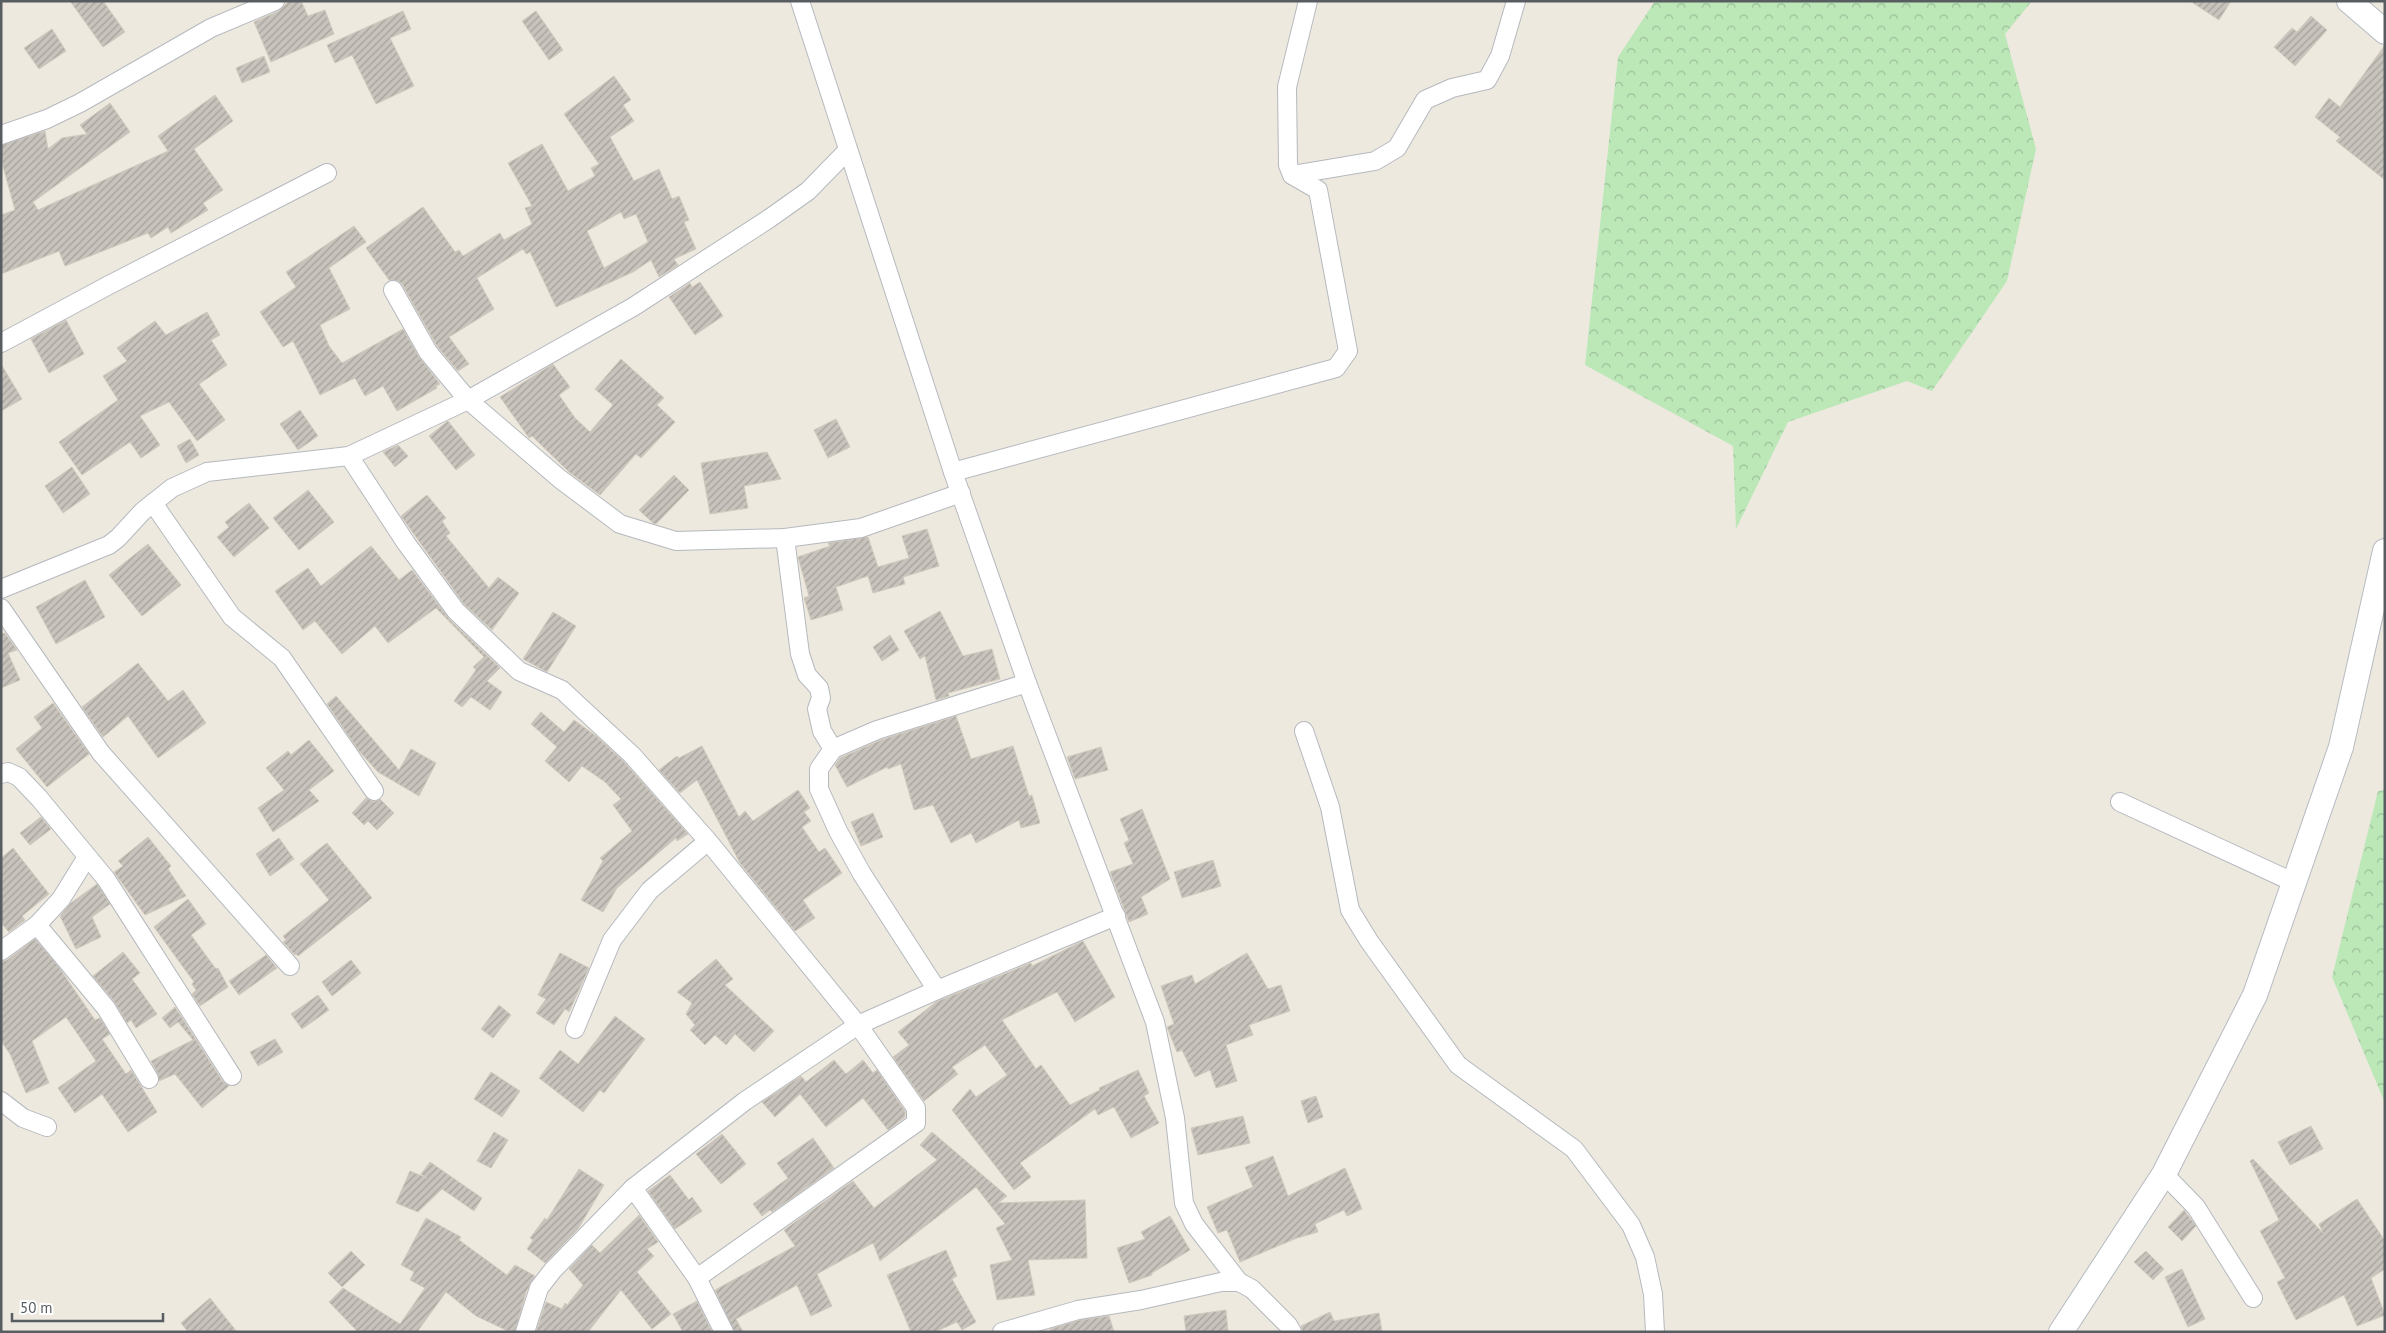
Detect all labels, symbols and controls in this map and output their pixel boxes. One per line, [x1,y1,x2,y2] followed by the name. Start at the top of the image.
[12,1290,164,1322] scale bar
[20,1298,53,1317] text: 50 m

